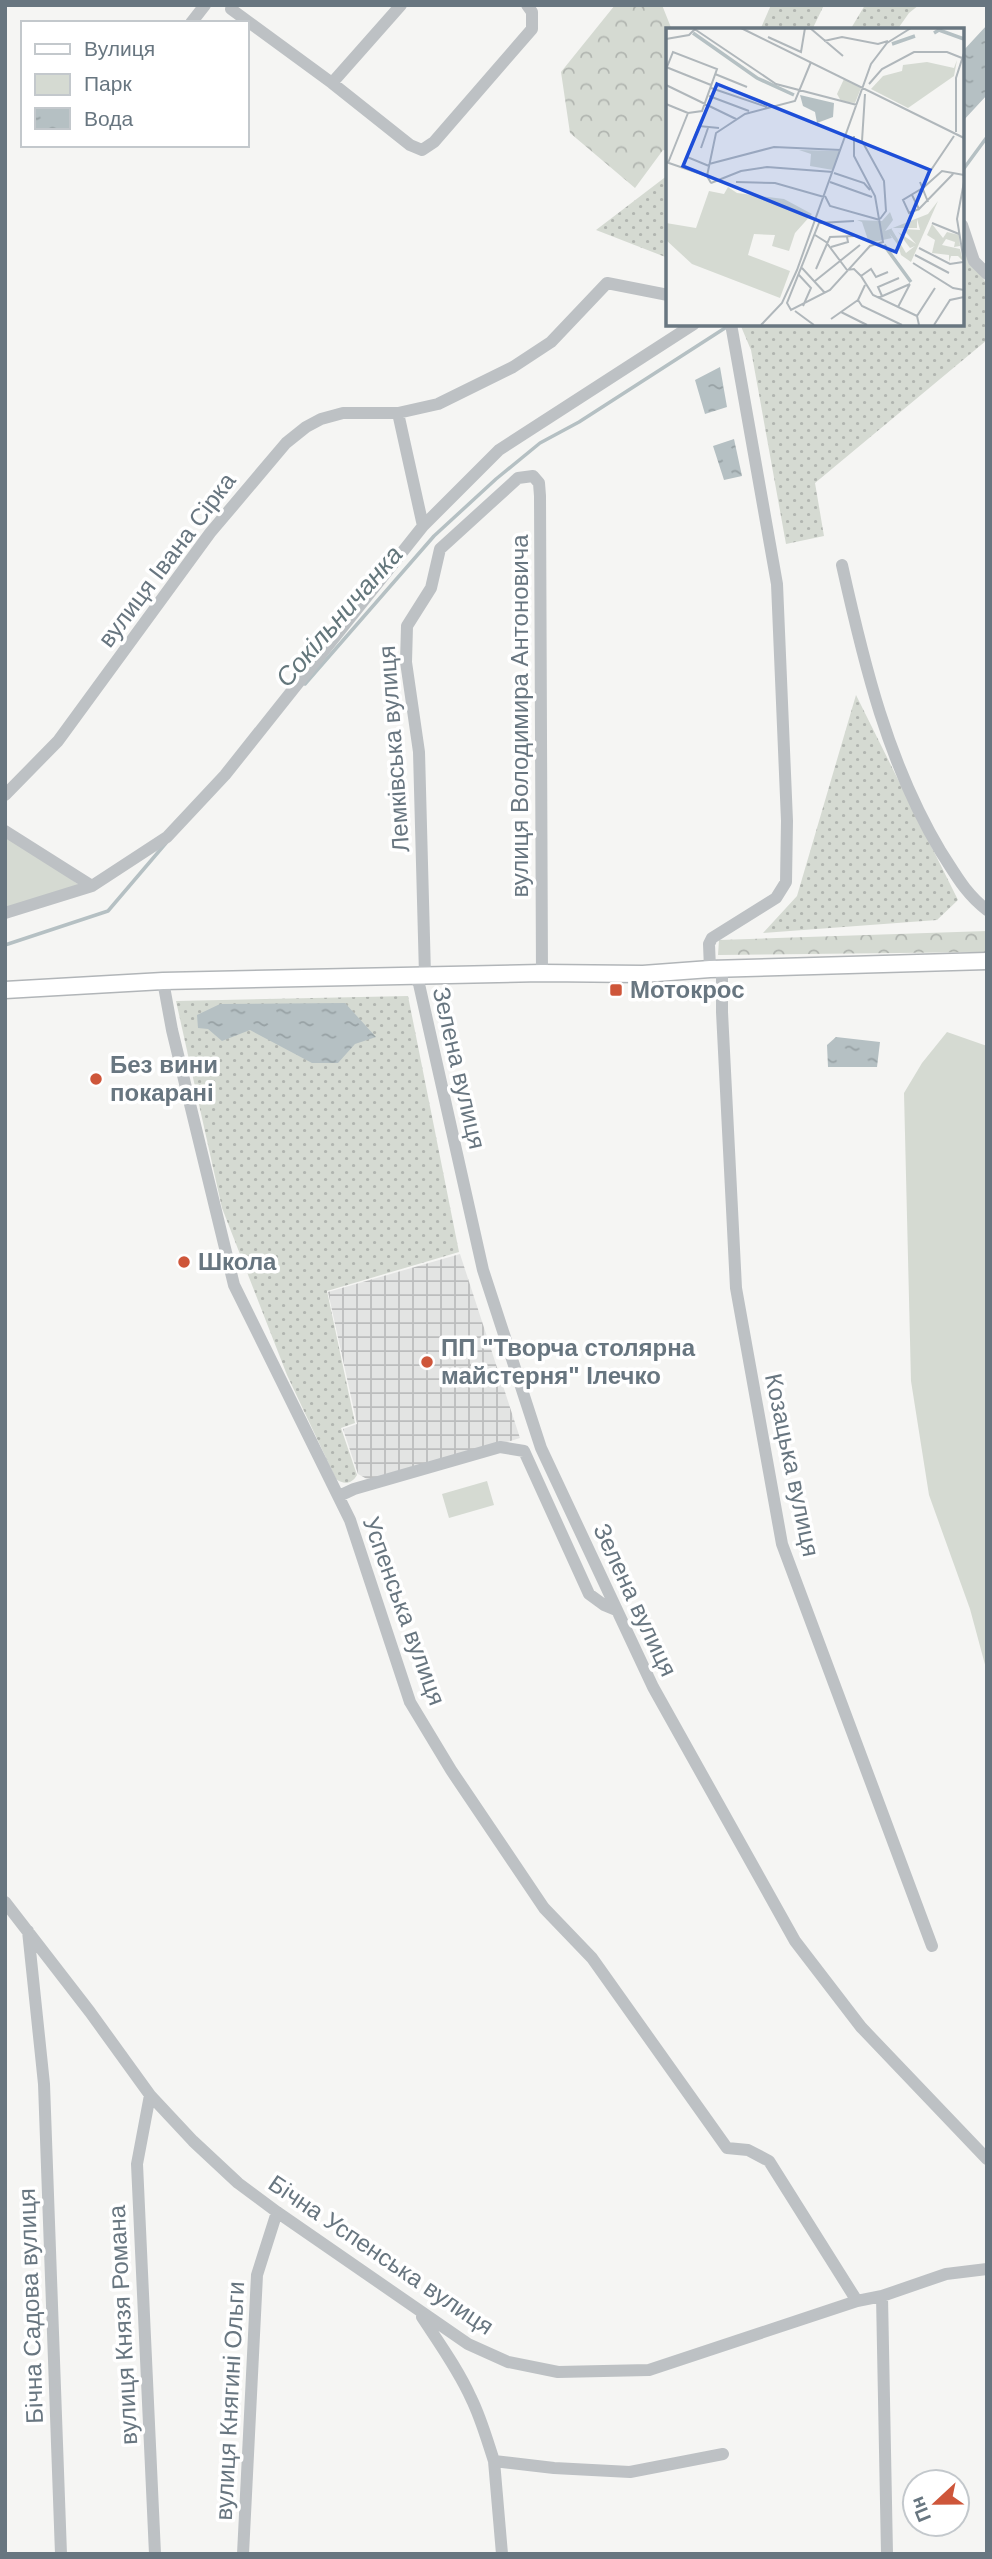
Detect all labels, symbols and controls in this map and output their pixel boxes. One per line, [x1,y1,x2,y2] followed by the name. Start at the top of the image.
[21,21,248,147] legend
[666,28,964,326] inset map
[84,37,155,60] text: Вулиця
[84,72,132,95] text: Парк
[84,107,133,130] text: Вода
[92,467,241,652] street label: вулиця Івана Сірка
[506,534,533,898] street label: вулиця Володимира Антоновича
[270,539,408,693] water label: Сокільничанка
[373,645,414,853] street label: Лемківська вулиця
[630,976,745,1003] place label: Мотокрос
[608,982,624,998] marker: Мотокрос
[428,984,491,1152] street label: Зелена вулиця
[110,1051,218,1106] place label: Без вини покарані
[88,1071,104,1087] marker: Без вини покарані
[198,1248,277,1275] place label: Школа
[176,1254,192,1270] marker: Школа
[441,1334,696,1389] place label: ПП "Творча столярна майстерня" Ілечко
[419,1354,435,1370] marker: ПП "Творча столярна майстерня" Ілечко
[760,1371,825,1559] street label: Козацька вулиця
[358,1513,451,1709] street label: Успенська вулиця
[588,1519,683,1680] street label: Зелена вулиця
[264,2169,499,2340] street label: Бічна Успенська вулиця
[13,2188,48,2424] street label: Бічна Садова вулиця
[103,2204,142,2446] street label: вулиця Князя Романа
[210,2281,249,2521] street label: вулиця Княгині Ольги
[901,2468,971,2538] north arrow
[906,2494,935,2525] text: Пн

